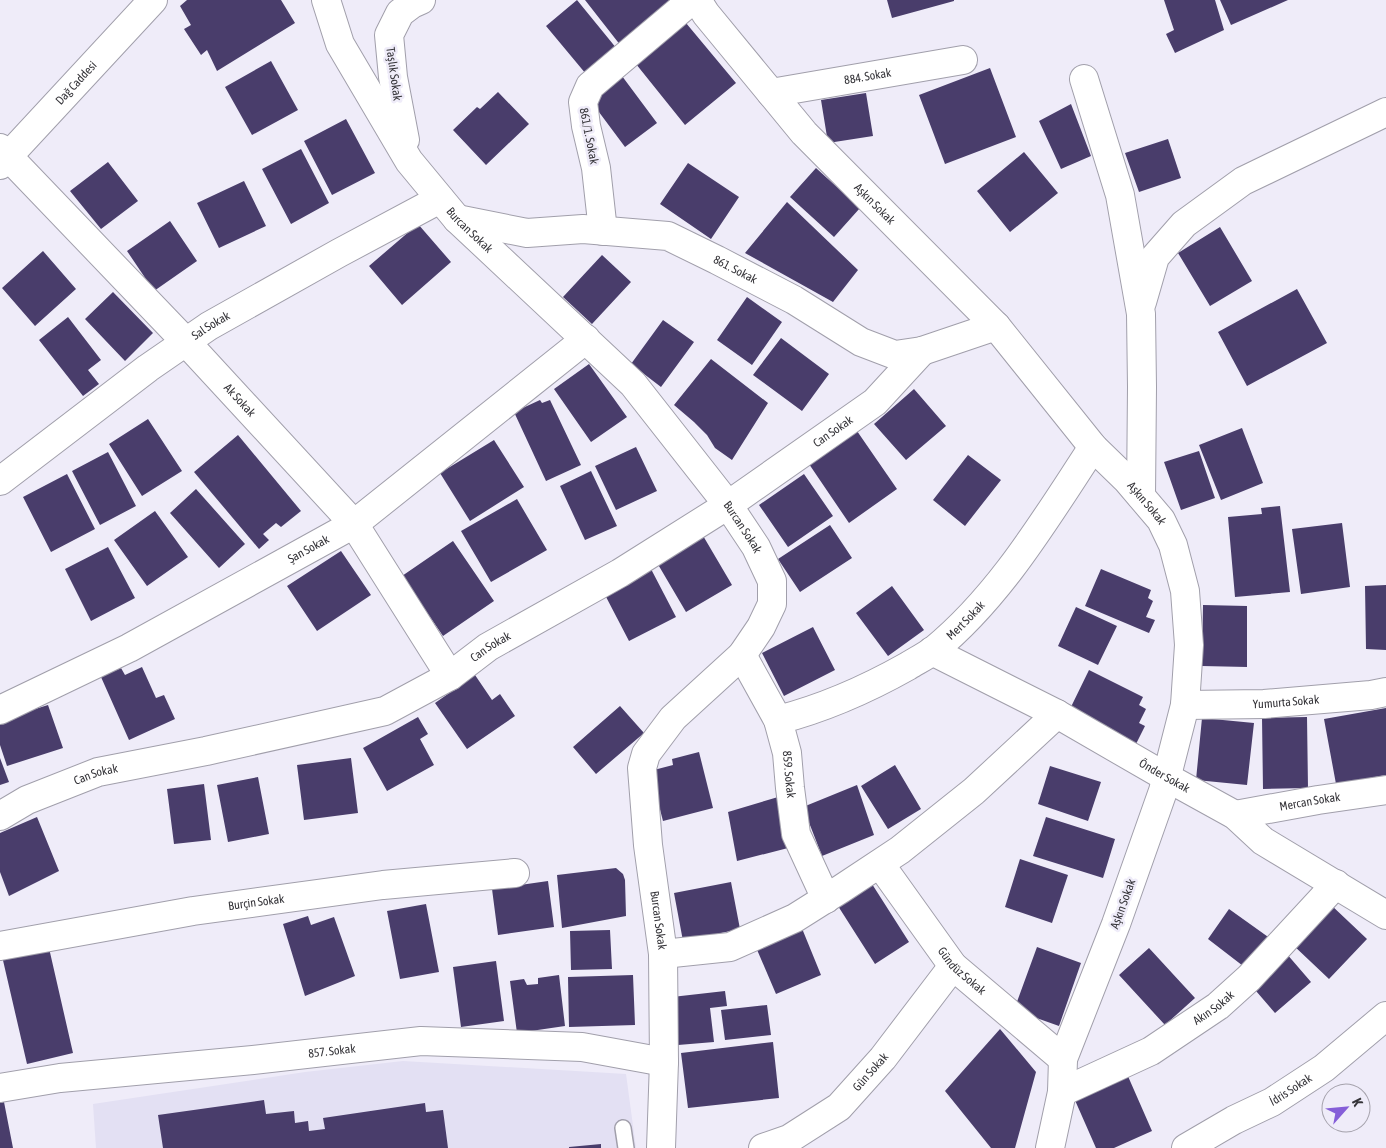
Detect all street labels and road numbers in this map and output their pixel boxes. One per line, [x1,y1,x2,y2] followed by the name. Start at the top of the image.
[383,46,405,102] street label: Taşlık Sokak
[53,58,100,107] street label: Dağ Caddesi
[843,65,893,87] street label: 884. Sokak
[577,107,601,166] street label: 861/1. Sokak
[851,181,899,228] street label: Aşkın Sokak
[443,205,496,256] street label: Burcan Sokak
[711,252,760,287] street label: 861. Sokak
[189,308,233,343] street label: Sal Sokak
[221,381,259,420] street label: Ak Sokak
[810,412,856,450] street label: Can Sokak
[1125,479,1169,527] street label: Aşkın Sokak
[721,498,765,556] street label: Burcan Sokak
[285,532,332,566] street label: Şan Sokak
[944,598,988,643] street label: Mert Sokak
[468,628,514,665] street label: Can Sokak
[1253,692,1320,711] street label: Yumurta Sokak
[780,750,798,800] street label: 859. Sokak
[1137,756,1193,796] street label: Önder Sokak
[72,761,120,788] street label: Can Sokak
[1278,790,1342,814] street label: Mercan Sokak
[1108,876,1139,931] street label: Aşkın Sokak
[647,890,669,951] street label: Burcan Sokak
[227,891,286,913] street label: Burçin Sokak
[935,944,989,998] street label: Gündüz Sokak
[1190,987,1238,1028] street label: Akın Sokak
[307,1041,357,1061] street label: 857. Sokak
[850,1050,892,1094] street label: Gün Sokak
[1268,1070,1315,1109] street label: İdris Sokak

